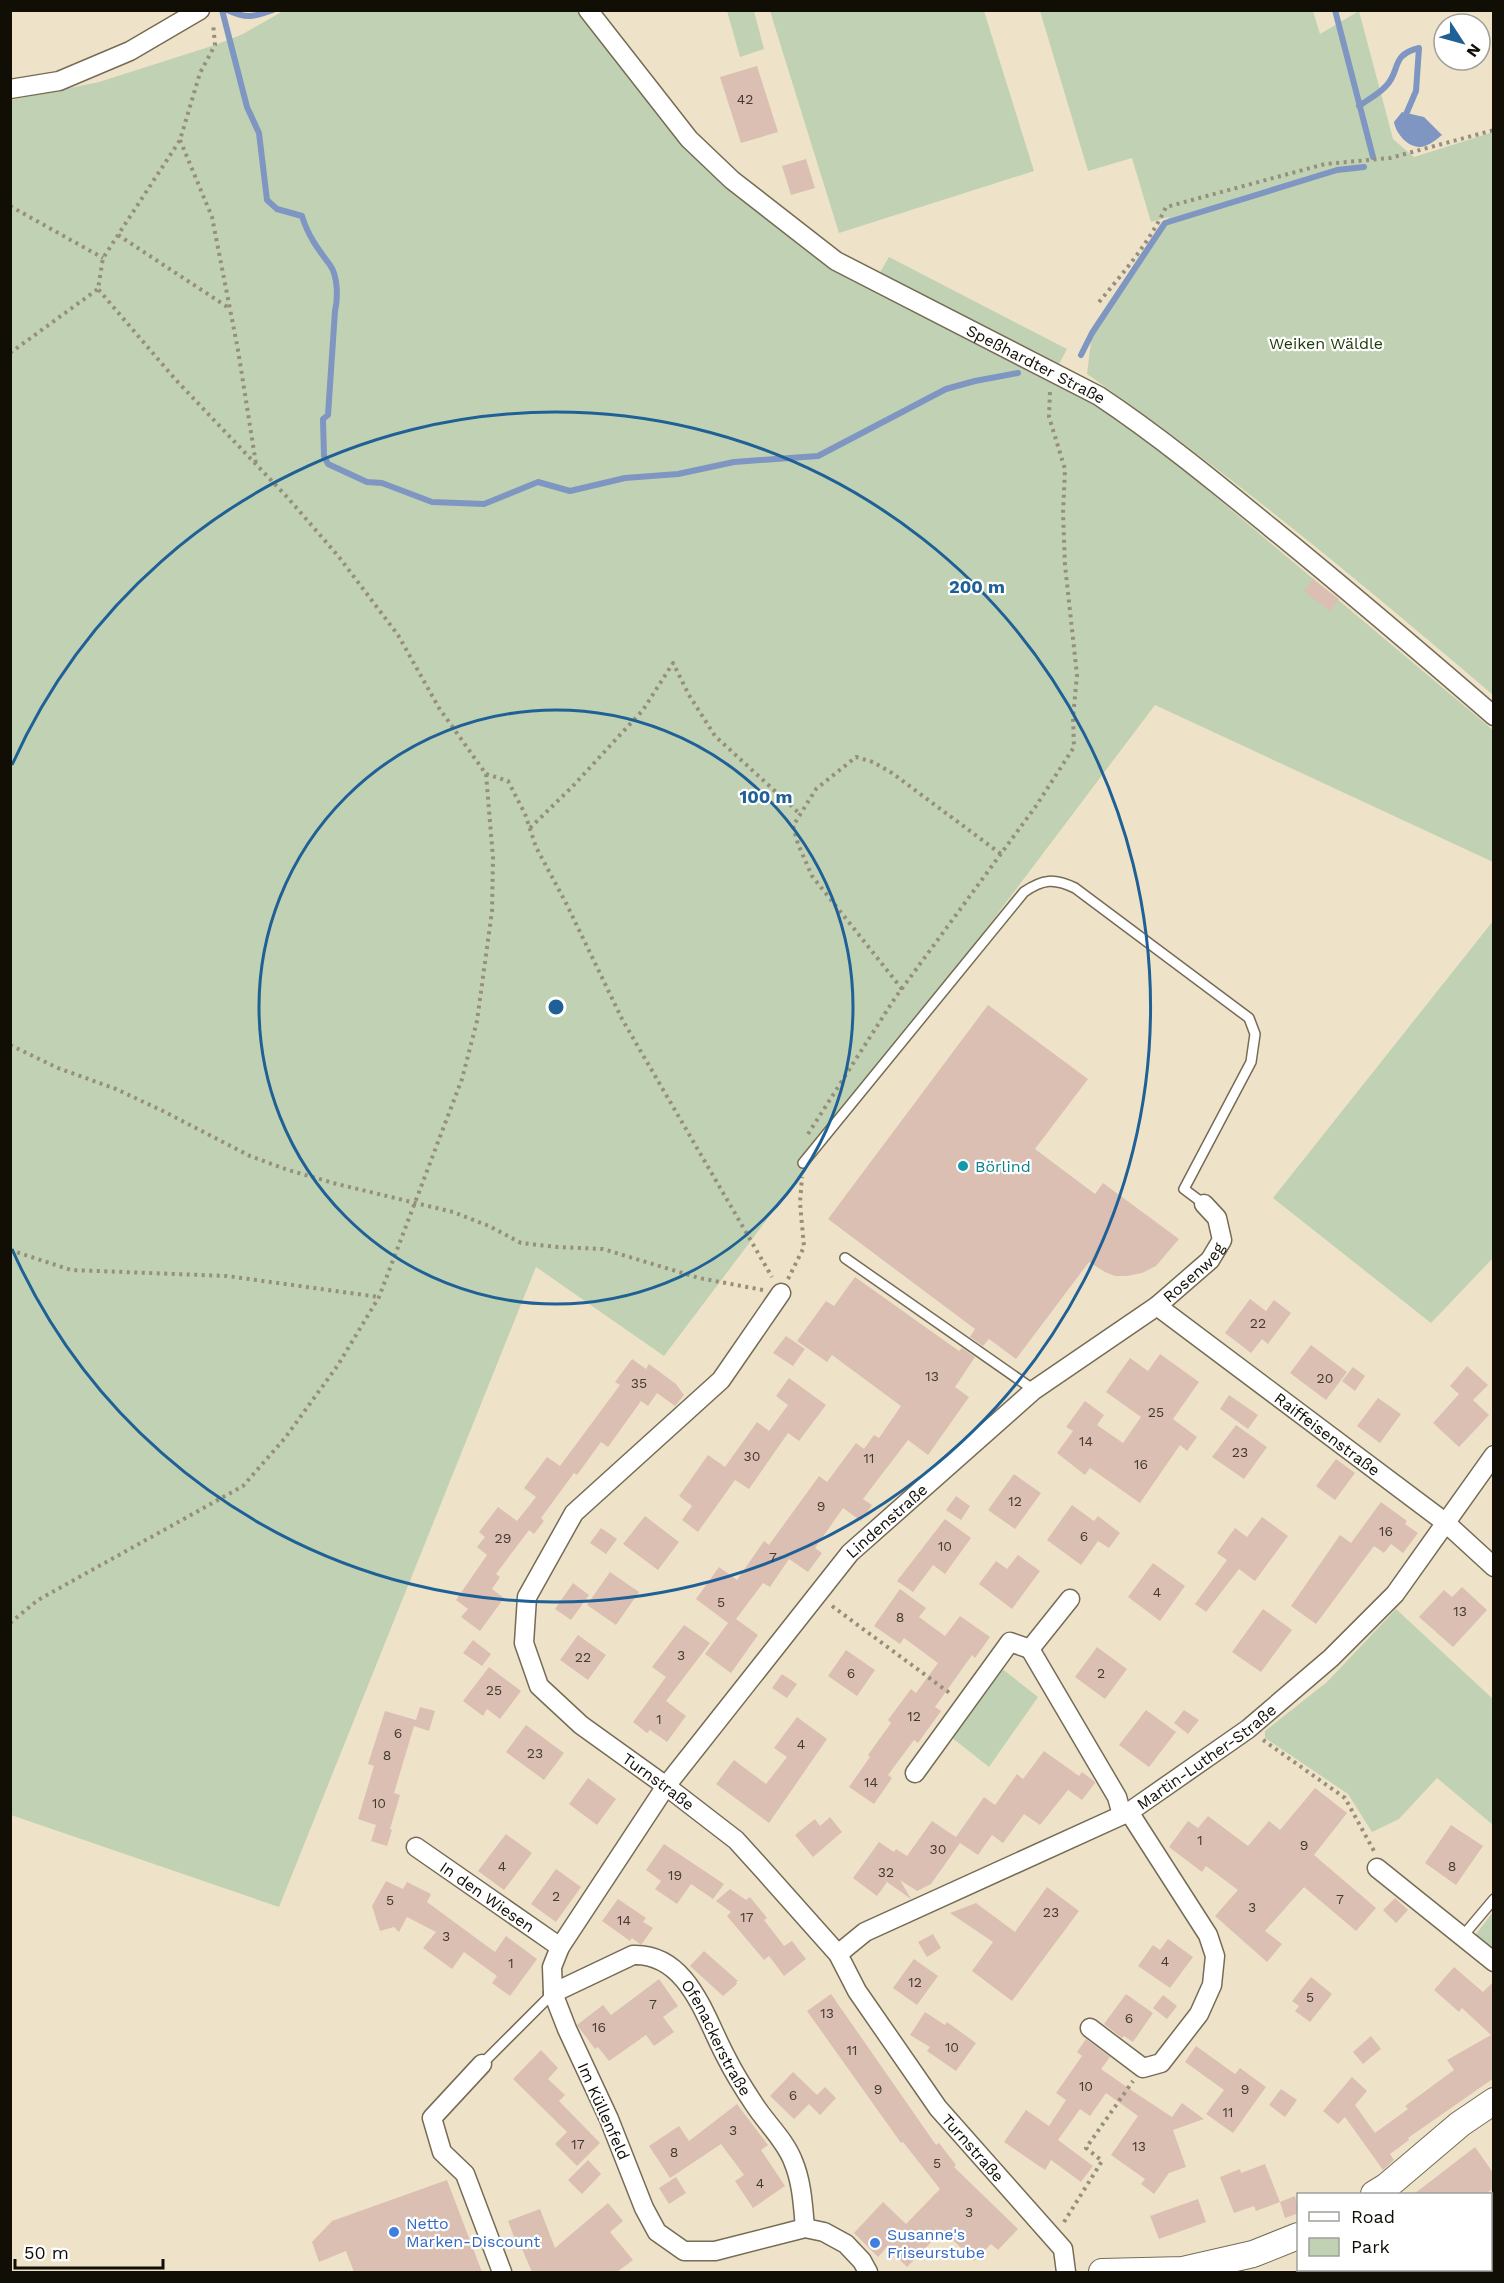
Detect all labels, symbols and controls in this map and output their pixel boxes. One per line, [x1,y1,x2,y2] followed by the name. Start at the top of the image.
[1432,12,1492,72] north arrow
[1463,40,1485,61] text: N
[737,91,753,107] house number: 42
[963,321,1109,408] street label: Speßhardter Straße
[1269,334,1383,353] park label: Weiken Wäldle
[949,576,1005,597] text: 200 m
[739,786,793,807] text: 100 m
[546,997,566,1017] centre of rings
[975,1157,1031,1176] place label: Börlind
[956,1159,970,1173] marker: Börlind
[1159,1239,1229,1307] street label: Rosenweg
[1250,1315,1266,1331] house number: 22
[925,1368,939,1384] house number: 13
[1317,1370,1333,1386] house number: 20
[631,1375,647,1391] house number: 35
[1271,1389,1384,1480] street label: Raiffeisenstraße
[1148,1404,1164,1420] house number: 25
[1079,1433,1093,1449] house number: 14
[1232,1444,1248,1460] house number: 23
[744,1448,760,1464] house number: 30
[864,1450,874,1466] house number: 11
[1134,1456,1148,1472] house number: 16
[842,1480,931,1562] street label: Lindenstraße
[1008,1493,1022,1509] house number: 12
[817,1498,825,1514] house number: 9
[1379,1523,1393,1539] house number: 16
[1080,1528,1088,1544] house number: 6
[495,1530,511,1546] house number: 29
[938,1538,952,1554] house number: 10
[769,1549,777,1565] house number: 7
[1153,1584,1161,1600] house number: 4
[717,1594,725,1610] house number: 5
[1453,1603,1467,1619] house number: 13
[896,1609,904,1625] house number: 8
[677,1647,685,1663] house number: 3
[575,1649,591,1665] house number: 22
[847,1665,855,1681] house number: 6
[1097,1665,1105,1681] house number: 2
[486,1682,502,1698] house number: 25
[1133,1700,1280,1814] street label: Martin-Luther-Straße
[907,1708,921,1724] house number: 12
[656,1711,662,1727] house number: 1
[394,1725,402,1741] house number: 6
[797,1736,805,1752] house number: 4
[527,1745,543,1761] house number: 23
[383,1747,391,1763] house number: 8
[619,1749,698,1814] street label: Turnstraße
[864,1774,878,1790] house number: 14
[372,1795,386,1811] house number: 10
[1197,1832,1203,1848] house number: 1
[1300,1837,1308,1853] house number: 9
[930,1841,946,1857] house number: 30
[436,1858,538,1936] street label: In den Wiesen
[498,1858,506,1874] house number: 4
[1448,1858,1456,1874] house number: 8
[878,1864,894,1880] house number: 32
[668,1867,682,1883] house number: 19
[552,1888,560,1904] house number: 2
[1336,1891,1344,1907] house number: 7
[386,1892,394,1908] house number: 5
[1248,1899,1256,1915] house number: 3
[1043,1904,1059,1920] house number: 23
[740,1909,754,1925] house number: 17
[617,1912,631,1928] house number: 14
[442,1928,450,1944] house number: 3
[1161,1953,1169,1969] house number: 4
[508,1955,514,1971] house number: 1
[908,1974,922,1990] house number: 12
[677,1976,755,2099] street label: Ofenackerstraße
[1306,1989,1314,2005] house number: 5
[649,1996,657,2012] house number: 7
[820,2005,834,2021] house number: 13
[1125,2010,1133,2026] house number: 6
[592,2019,606,2035] house number: 16
[945,2039,959,2055] house number: 10
[847,2042,857,2058] house number: 11
[574,2060,633,2163] street label: Im Küllenfeld
[1079,2078,1093,2094] house number: 10
[874,2081,882,2097] house number: 9
[1241,2081,1249,2097] house number: 9
[789,2087,797,2103] house number: 6
[1223,2104,1233,2120] house number: 11
[938,2110,1008,2186] street label: Turnstraße
[729,2122,737,2138] house number: 3
[571,2136,585,2152] house number: 17
[1132,2138,1146,2154] house number: 13
[670,2144,678,2160] house number: 8
[933,2155,941,2171] house number: 5
[756,2175,764,2191] house number: 4
[1297,2193,1492,2271] legend
[965,2204,973,2220] house number: 3
[1351,2206,1395,2227] text: Road
[406,2214,541,2251] place label: Netto Marken-Discount
[387,2225,401,2239] marker: Netto Marken-Discount
[887,2225,985,2262] place label: Susanne's Friseurstube
[15,2232,164,2270] scale bar
[868,2236,882,2250] marker: Susanne's Friseurstube
[1351,2236,1390,2257] text: Park
[24,2242,69,2263] text: 50 m

